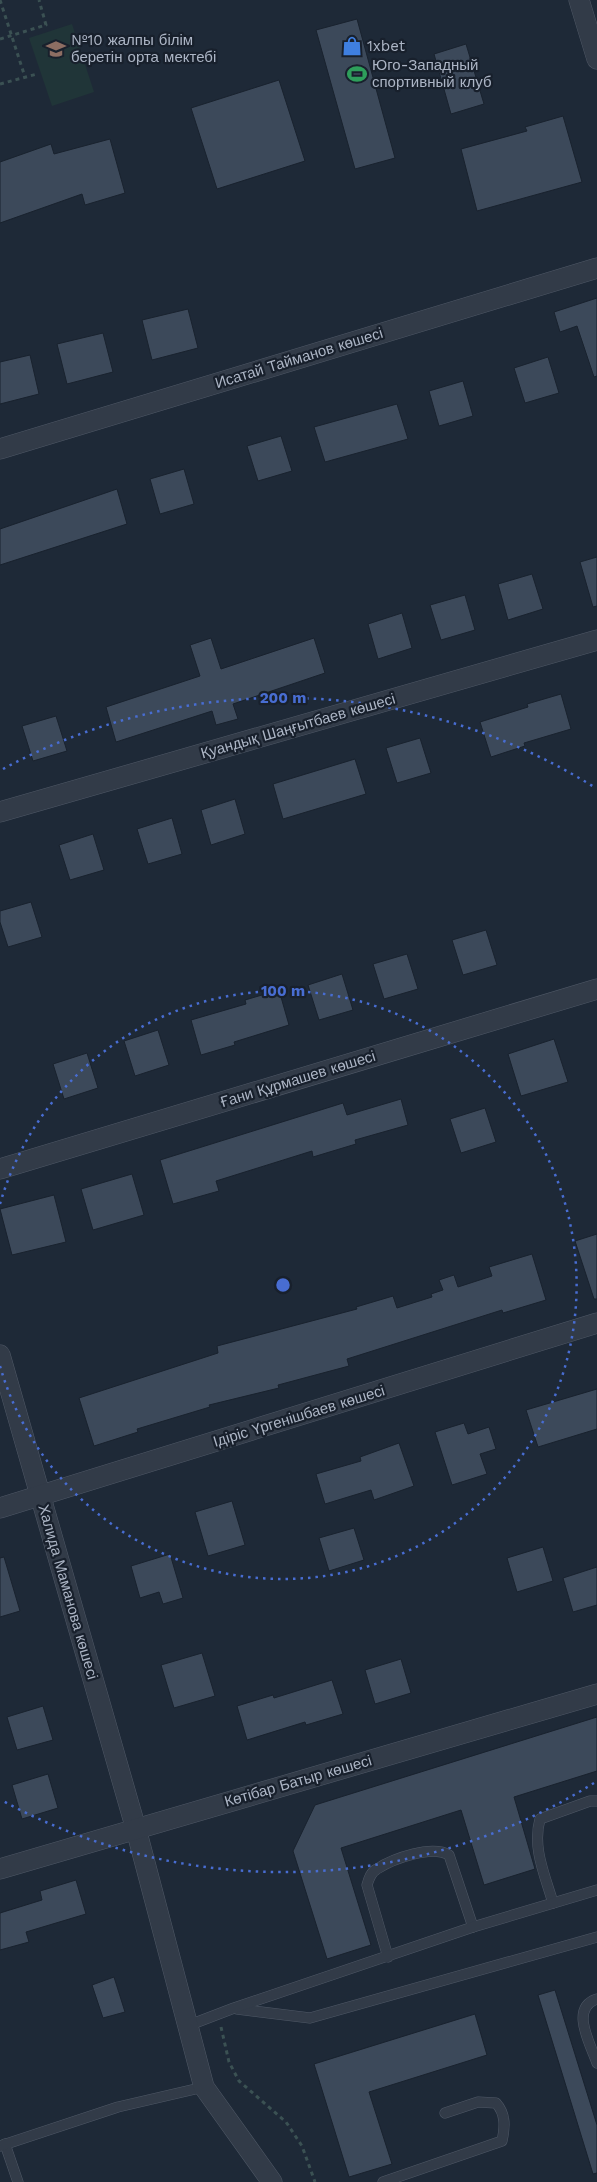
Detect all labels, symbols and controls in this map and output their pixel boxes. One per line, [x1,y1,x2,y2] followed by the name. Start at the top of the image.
[71,31,216,66] place label: №10 жалпы білім беретін орта мектебі
[341,35,363,57] shop icon: 1xbet
[367,37,406,55] place label: 1xbet
[45,38,67,60] school or university icon: №10 жалпы білім беретін орта мектебі
[372,56,492,91] place label: Юго-Западный спортивный клуб
[346,63,368,85] sports icon: Юго-Западный спортивный клуб
[213,324,385,392] street label: Исатай Тайманов көшесі
[260,689,306,707] text: 200 m
[199,690,397,762] street label: Қуандық Шаңғытбаев көшесі
[261,982,305,1000] text: 100 m
[218,1047,378,1111] street label: Ғани Құрмашев көшесі
[274,1276,292,1294] centre of rings
[211,1381,387,1451] street label: Ідіріс Үргенішбаев көшесі
[34,1502,102,1682] street label: Халида Маманова көшесі
[222,1751,374,1811] street label: Көтібар Батыр көшесі

